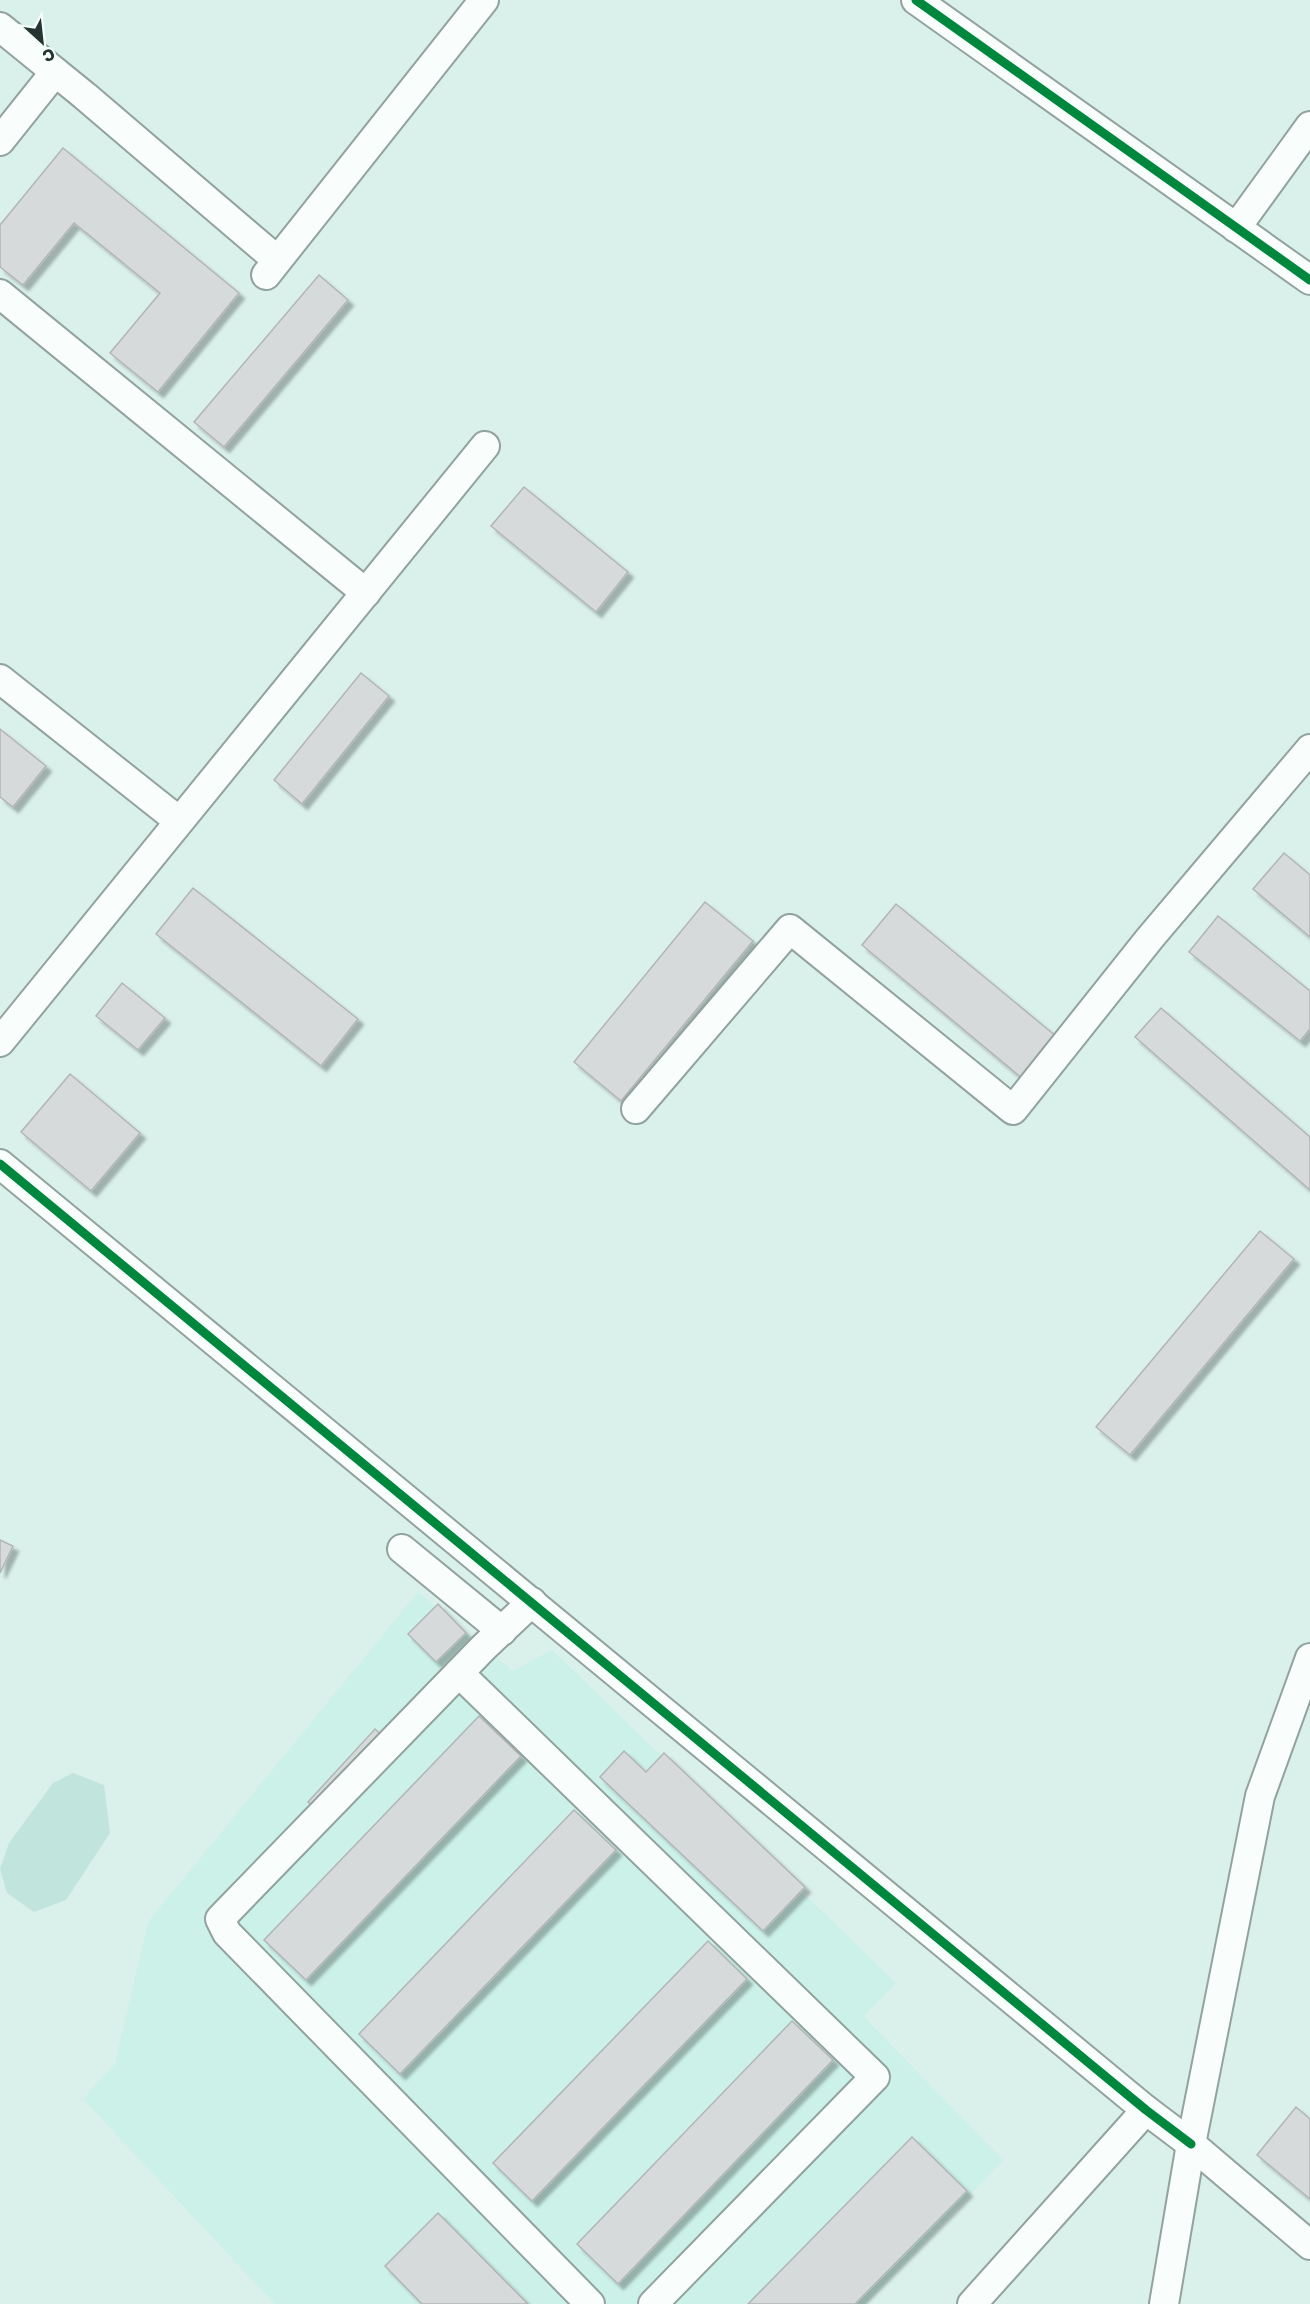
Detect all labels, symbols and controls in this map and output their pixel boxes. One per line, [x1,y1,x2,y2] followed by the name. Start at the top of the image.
[12,12,72,72] north arrow
[39,44,58,67] text: С

